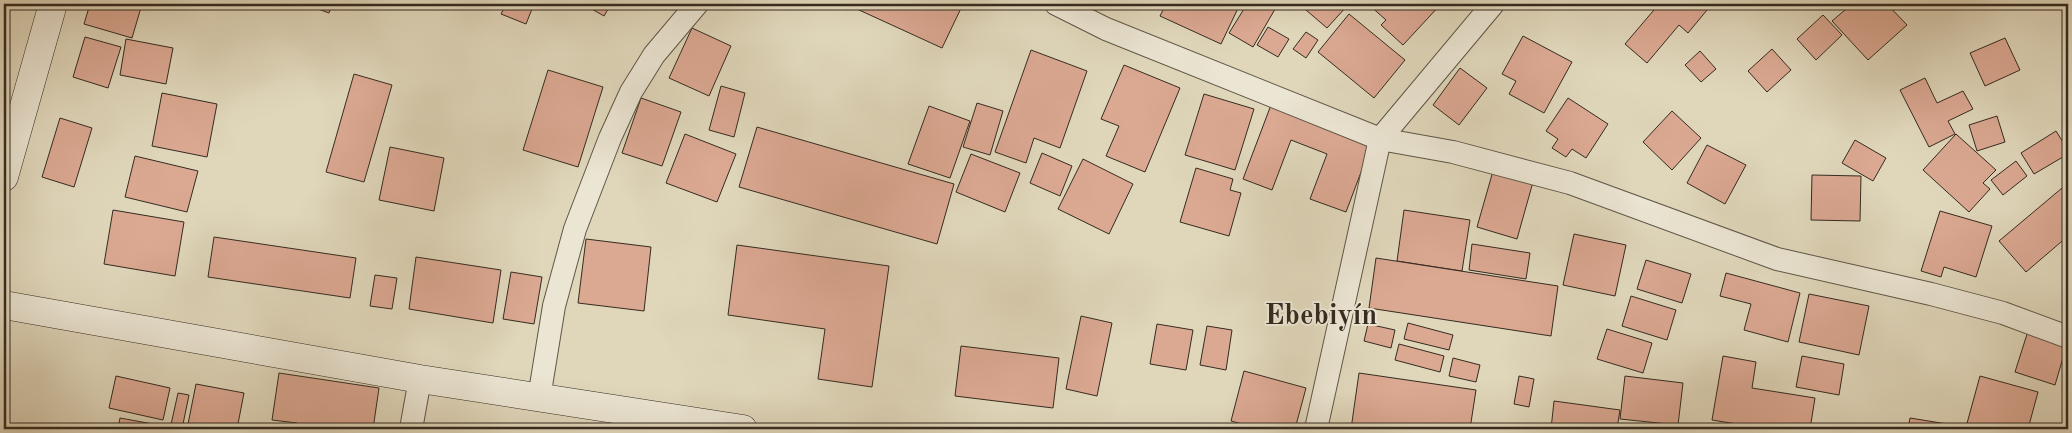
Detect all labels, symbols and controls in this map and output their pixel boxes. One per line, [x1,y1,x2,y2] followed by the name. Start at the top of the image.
[1265,302,1377,331] district label: Ebebiyín

